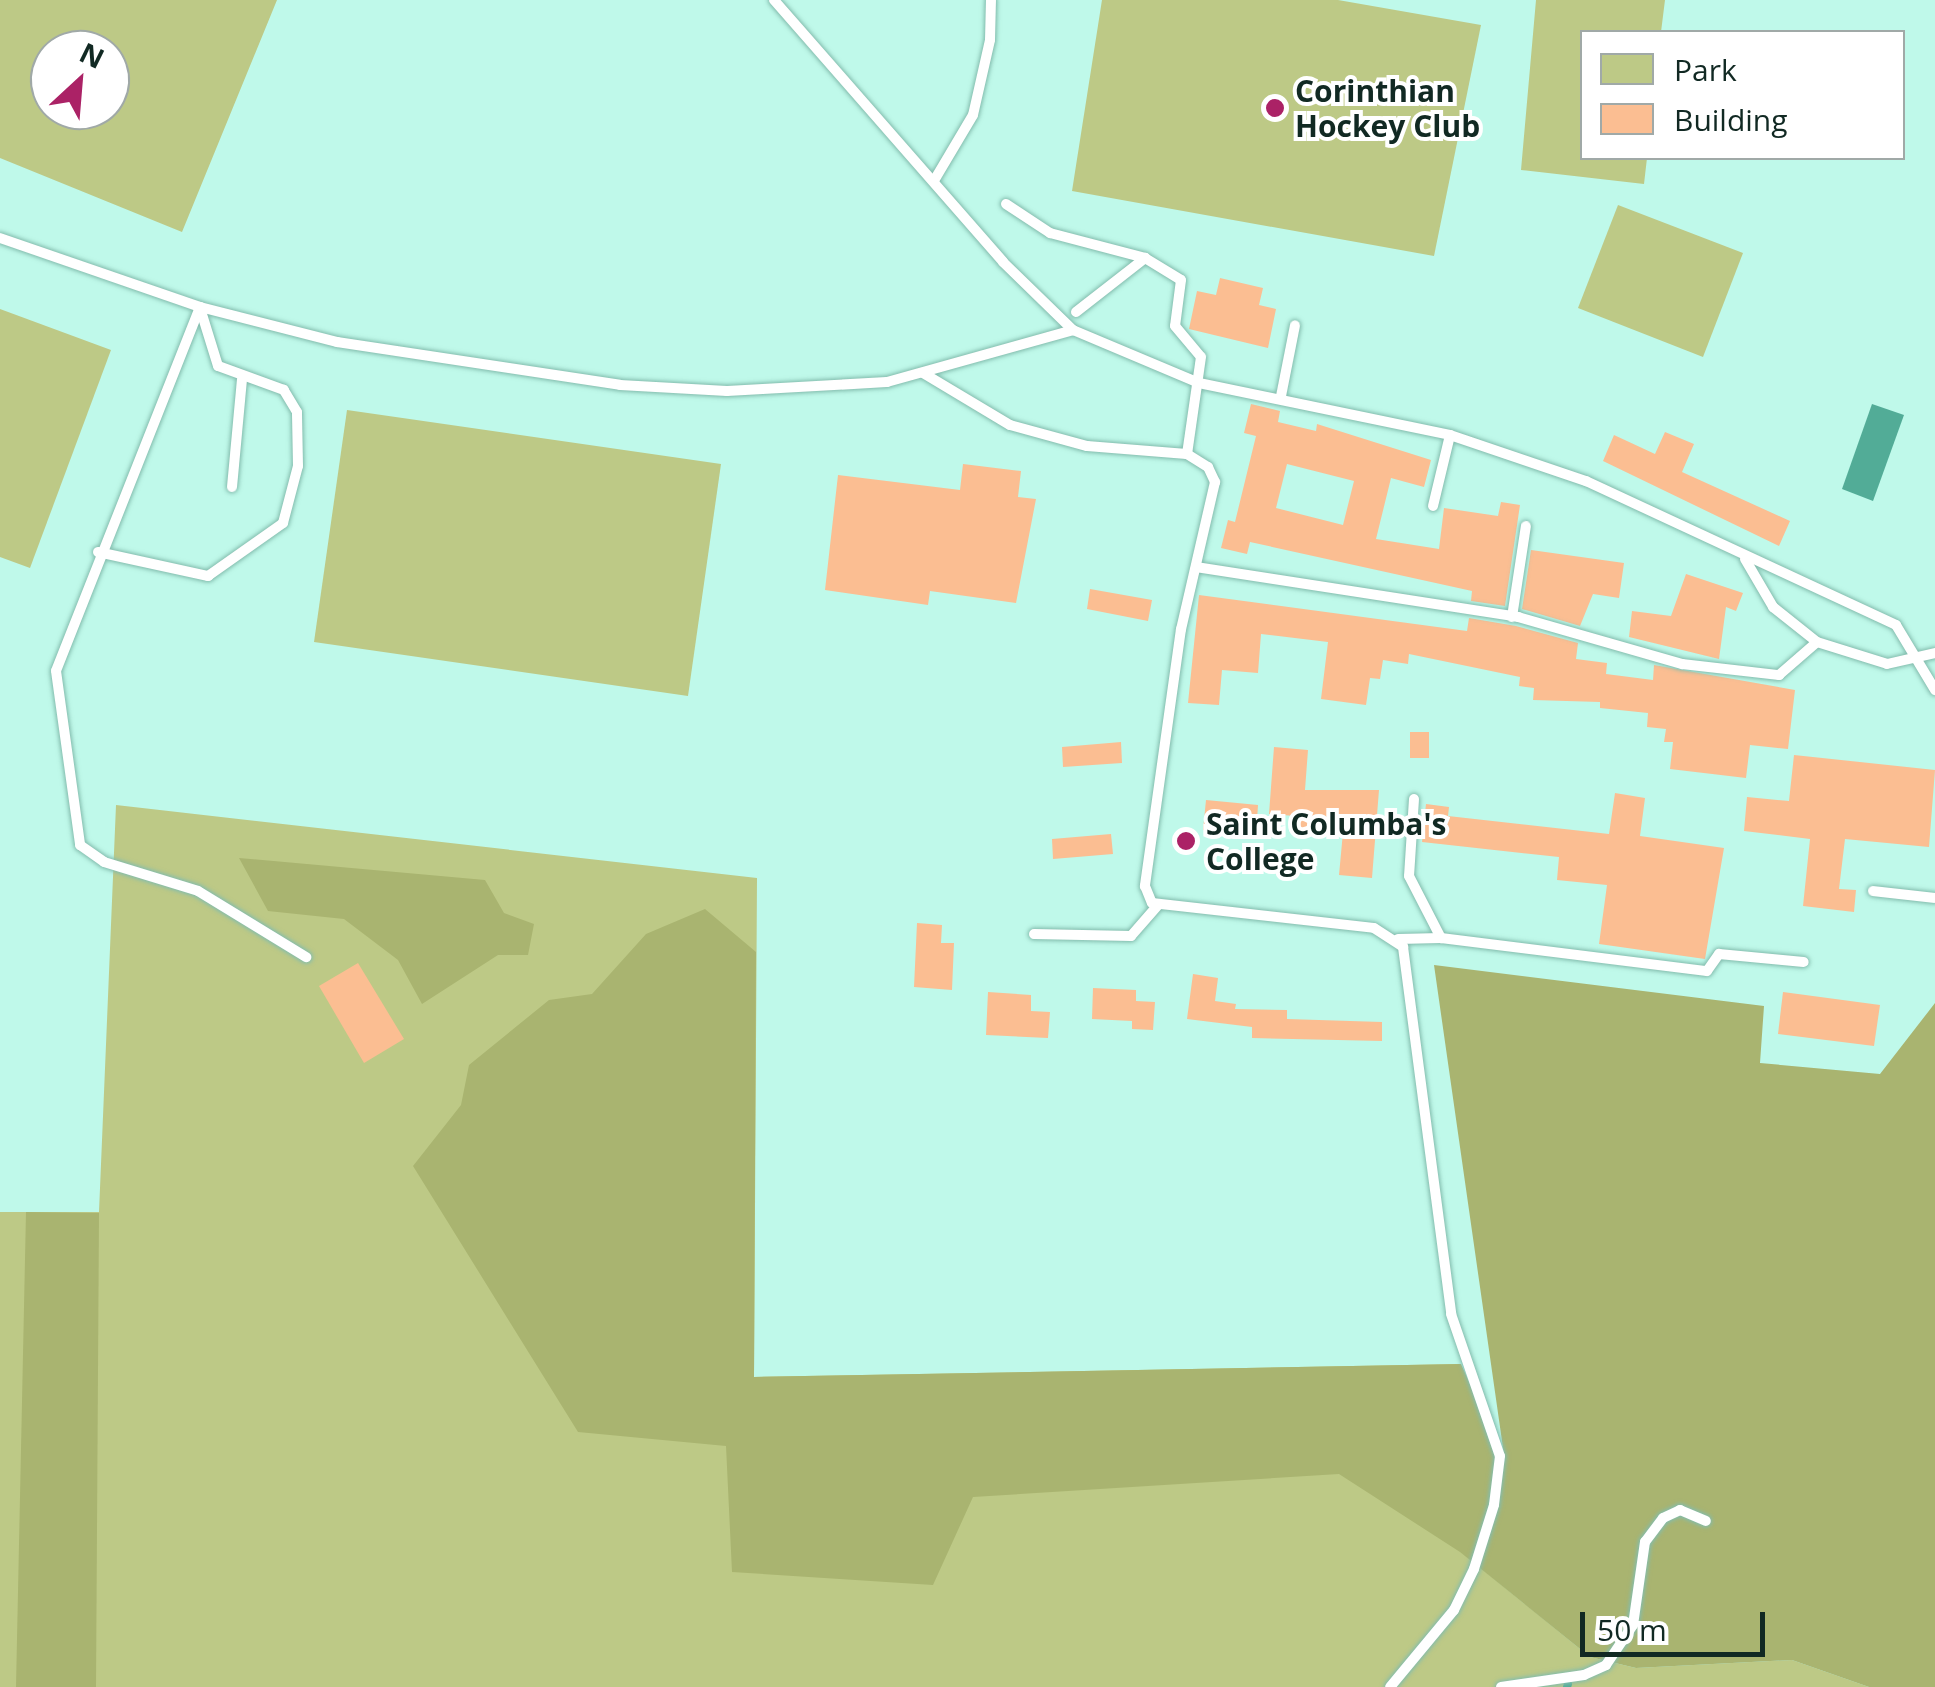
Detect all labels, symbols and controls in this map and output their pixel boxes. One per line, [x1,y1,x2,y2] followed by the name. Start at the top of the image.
[30,30,130,130] north arrow
[1580,30,1905,160] legend
[74,33,111,77] text: N
[1674,49,1737,90] text: Park
[1295,73,1480,144] place label: Corinthian Hockey Club
[1264,97,1286,119] marker: Corinthian Hockey Club
[1674,99,1788,140] text: Building
[1206,806,1446,876] place label: Saint Columba's College
[1175,830,1197,852] marker: Saint Columba's College
[1585,1592,1770,1654] scale bar
[1597,1609,1667,1650] text: 50 m

